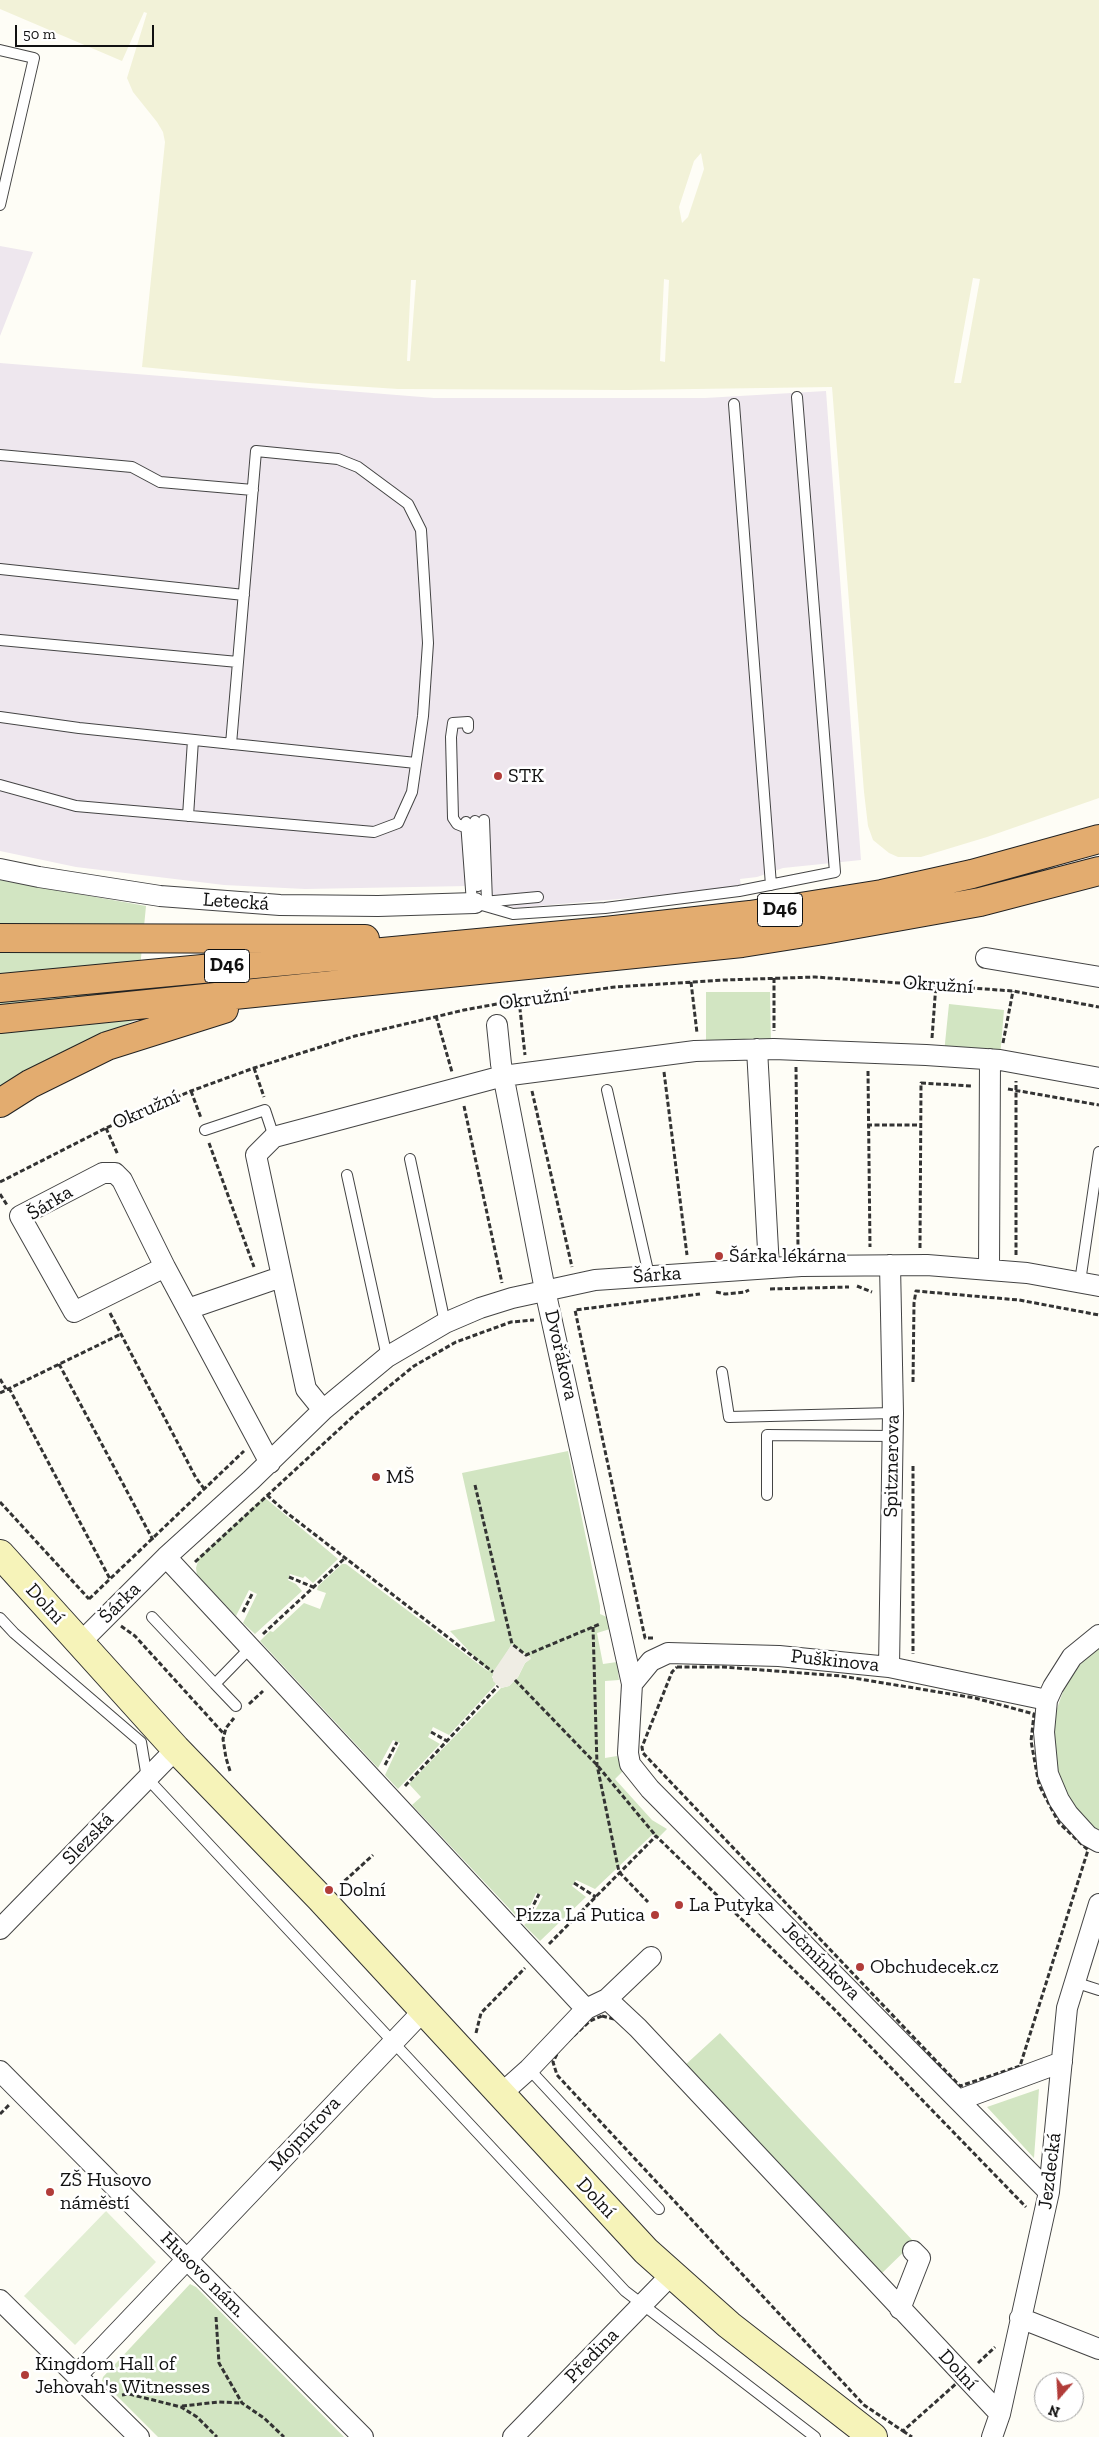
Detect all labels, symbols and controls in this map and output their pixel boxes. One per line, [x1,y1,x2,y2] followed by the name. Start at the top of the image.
[18,15,156,47] scale bar
[23,25,56,43] text: 50 m
[508,764,544,788] place label: STK
[492,770,504,782] marker: STK
[202,888,270,916] street label: Letecká
[758,894,802,926] road number: D46
[204,949,250,982] road number: D46
[902,971,974,999] street label: Okružní
[497,982,571,1016] street label: Okružní
[109,1085,183,1135] street label: Okružní
[23,1180,77,1226] street label: Šárka
[729,1244,846,1268] place label: Šárka lékárna
[713,1250,725,1262] marker: Šárka lékárna
[632,1261,682,1289] street label: Šárka
[539,1307,583,1403] street label: Dvořákova
[879,1414,905,1518] street label: Spitznerova
[386,1465,414,1489] place label: MŠ
[370,1471,382,1483] marker: MŠ
[94,1577,146,1629] street label: Šárka
[20,1579,70,1629] street label: Dolní
[790,1644,880,1678] street label: Puškinova
[57,1808,119,1870] street label: Slezská
[339,1878,386,1902] place label: Dolní
[323,1884,335,1896] marker: Dolní
[689,1893,774,1917] place label: La Putyka
[673,1899,685,1911] marker: La Putyka
[515,1903,645,1927] place label: Pizza La Putica
[649,1909,661,1921] marker: Pizza La Putica
[777,1917,865,2005] street label: Ječmínkova
[870,1955,999,1979] place label: Obchudecek.cz
[854,1961,866,1973] marker: Obchudecek.cz
[264,2092,346,2176] street label: Mojmírova
[1033,2131,1067,2211] street label: Jezdecká
[60,2168,151,2215] place label: ZŠ Husovo náměstí
[571,2173,621,2223] street label: Dolní
[44,2186,56,2198] marker: ZŠ Husovo náměstí
[155,2227,251,2323] street label: Husovo nám.
[560,2324,624,2388] street label: Předina
[933,2345,983,2395] street label: Dolní
[35,2352,210,2399] place label: Kingdom Hall of Jehovah's Witnesses
[19,2369,31,2381] marker: Kingdom Hall of Jehovah's Witnesses
[1034,2372,1084,2422] north arrow
[1046,2401,1062,2420] text: N

